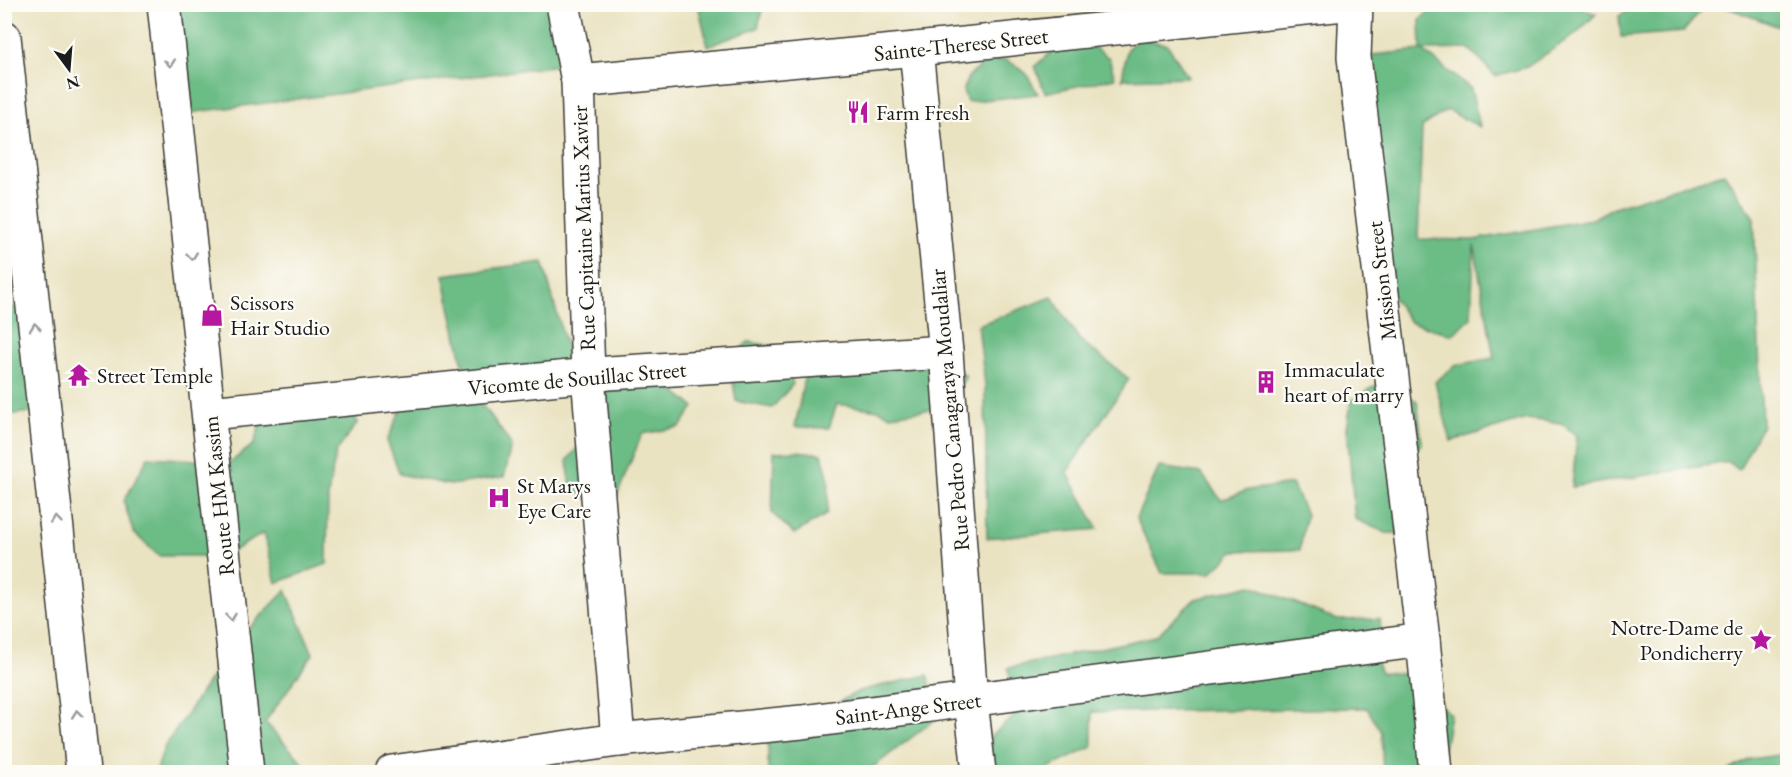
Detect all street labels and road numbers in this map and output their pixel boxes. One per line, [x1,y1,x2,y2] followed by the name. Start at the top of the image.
[872,21,1050,68] street label: Sainte-Therese Street
[565,104,602,351] street label: Rue Capitaine Marius Xavier
[1360,220,1403,342] street label: Mission Street
[923,267,976,552] street label: Rue Pedro Canagaraya Moudaliar
[467,354,688,403] street label: Vicomte de Souillac Street
[196,415,241,577] street label: Route HM Kassim
[833,685,983,732] street label: Saint-Ange Street

